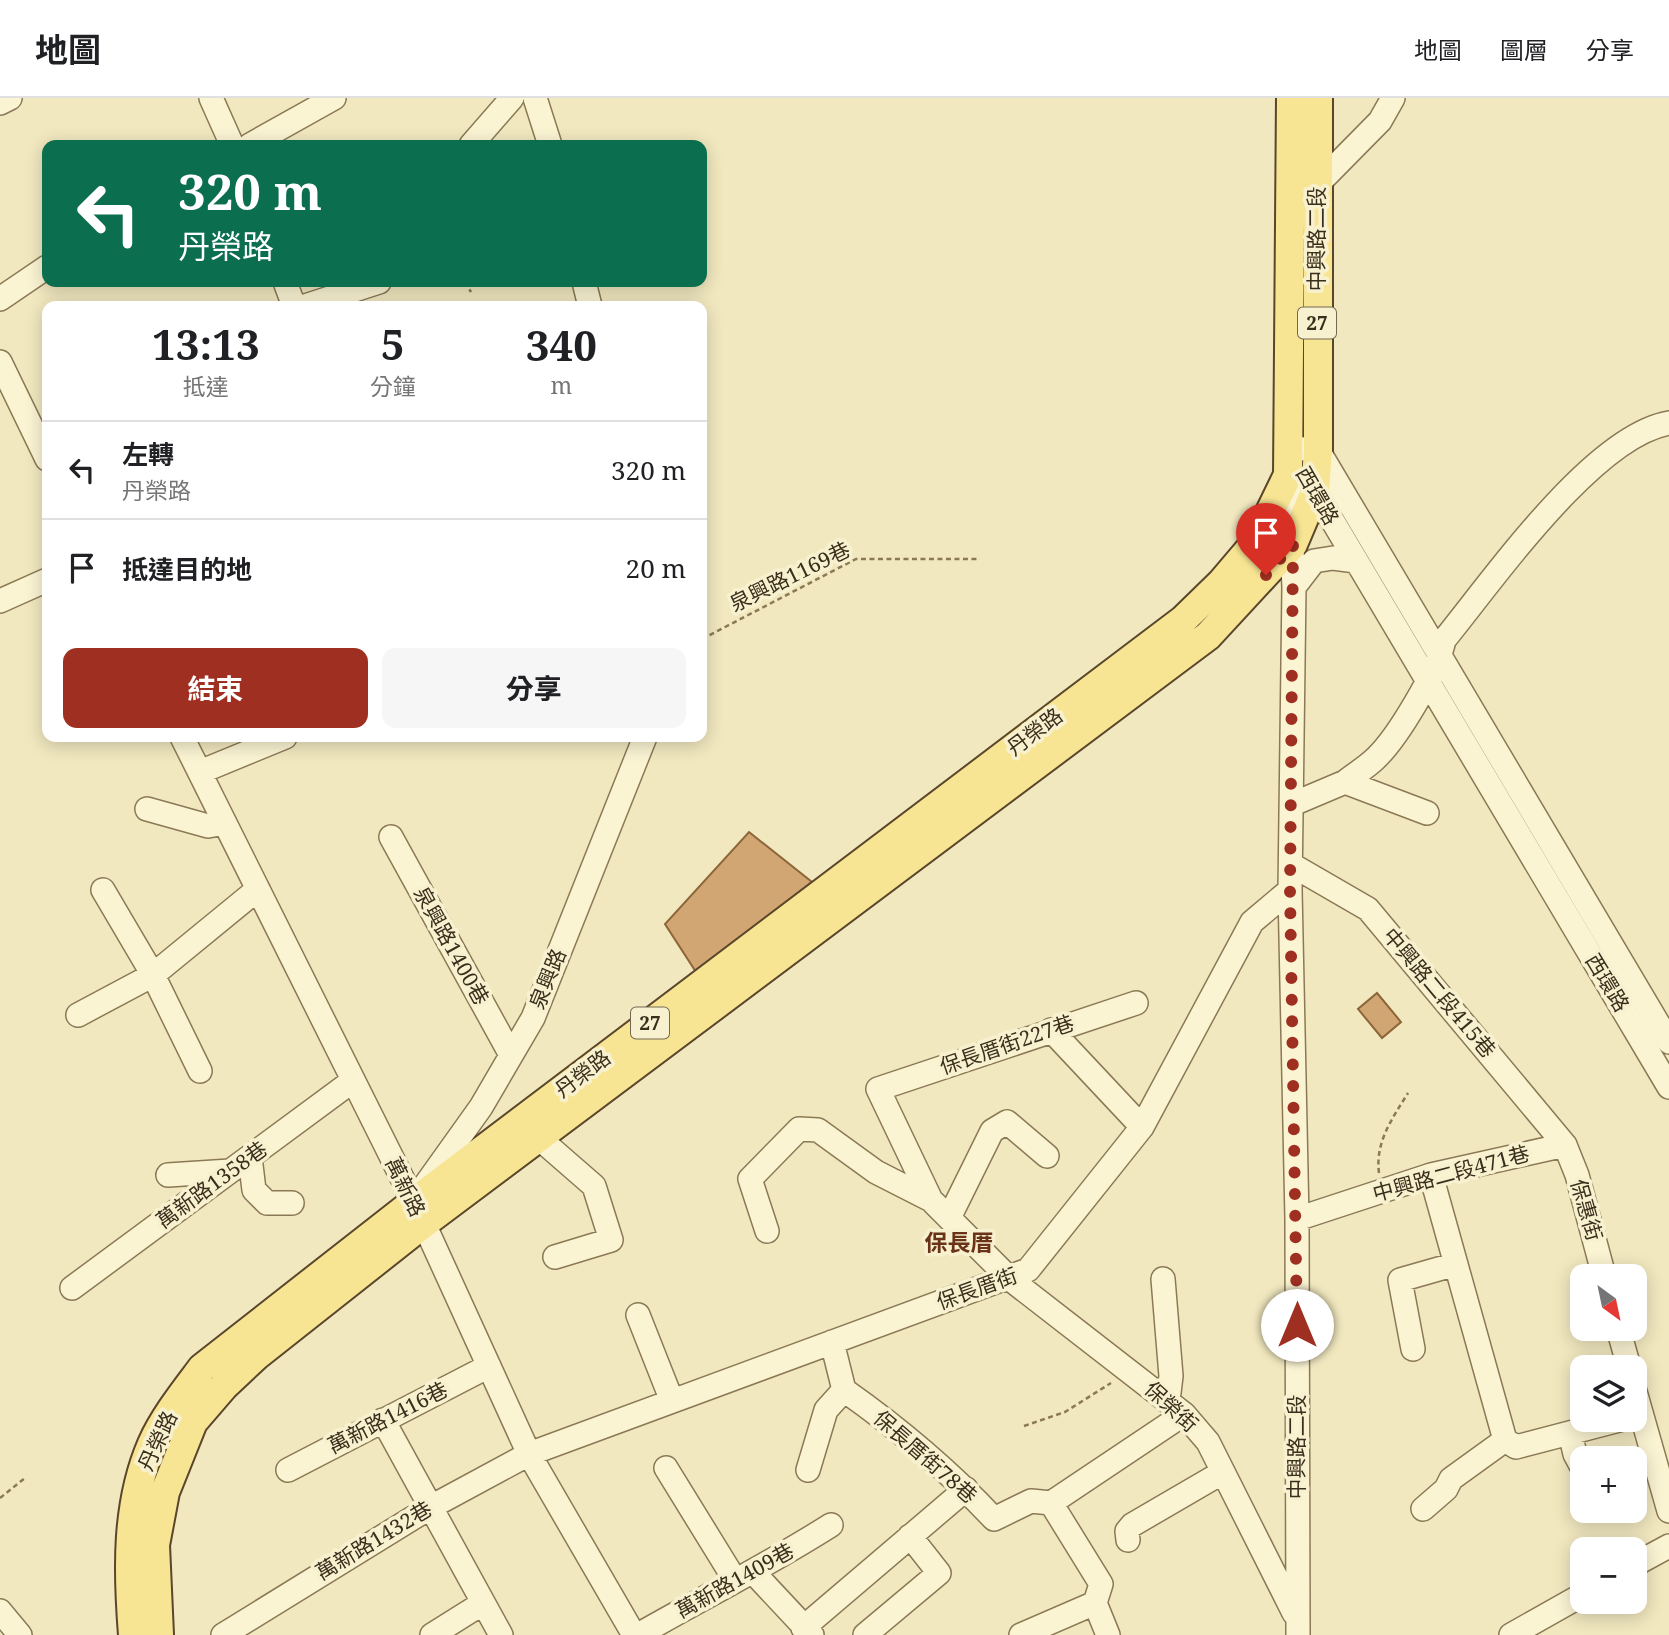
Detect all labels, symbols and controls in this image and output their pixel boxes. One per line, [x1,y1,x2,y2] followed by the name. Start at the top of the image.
[35,27,101,72] text: 地圖
[1414,33,1462,66] text: 地圖
[1500,33,1548,66] text: 圖層
[1586,33,1634,66] text: 分享
[178,158,322,224] text: 320 m
[63,168,154,259] icon: left
[1302,187,1330,292] street label: 中興路二段
[178,224,274,267] text: 丹榮路
[1298,308,1336,339] road number: 27
[152,315,260,372] text: 13:13
[381,315,405,372] text: 5
[526,316,597,373] text: 340
[550,369,572,401] text: m
[183,370,229,402] text: 抵達
[370,370,416,402] text: 分鐘
[122,436,174,472] text: 左轉
[63,451,101,489] icon: left
[611,452,686,488] text: 320 m
[1290,461,1346,530] street label: 西環路
[122,474,191,506] text: 丹榮路
[1236,503,1296,575] pin
[1247,514,1285,552] icon: arrive
[725,535,855,617] street label: 泉興路1169巷
[63,549,101,587] icon: arrive
[626,550,686,586] text: 20 m
[122,551,252,587] text: 抵達目的地
[63,648,368,728] button: 結束
[382,648,686,728] button: 分享
[1001,701,1068,761] street label: 丹榮路
[408,881,496,1010] street label: 泉興路1400巷
[1377,922,1502,1063] street label: 中興路二段415巷
[522,944,572,1013] street label: 泉興路
[1580,948,1636,1017] street label: 西環路
[631,1007,669,1038] road number: 27
[936,1008,1078,1080] street label: 保長厝街227巷
[549,1043,616,1103] street label: 丹榮路
[150,1134,273,1234] street label: 萬新路1358巷
[1369,1139,1532,1207] street label: 中興路二段471巷
[380,1152,432,1221] street label: 萬新路
[1565,1176,1609,1244] street label: 保惠街
[925,1226,994,1258] district label: 保長厝
[932,1261,1021,1316] street label: 保長厝街
[1570,1264,1647,1340] north arrow
[1570,1264,1647,1614] map controls
[1260,1288,1334,1362] position arrow
[1570,1355,1647,1432] button: layers
[323,1375,452,1459] street label: 萬新路1416巷
[1139,1375,1204,1438] street label: 保榮街
[1282,1395,1310,1500] street label: 中興路二段
[868,1404,983,1509] street label: 保長厝街78巷
[131,1406,183,1475] street label: 丹榮路
[1570,1446,1647,1523] button: +
[310,1494,437,1586] street label: 萬新路1432巷
[670,1536,799,1624] street label: 萬新路1409巷
[1570,1537,1647,1614] button: −

